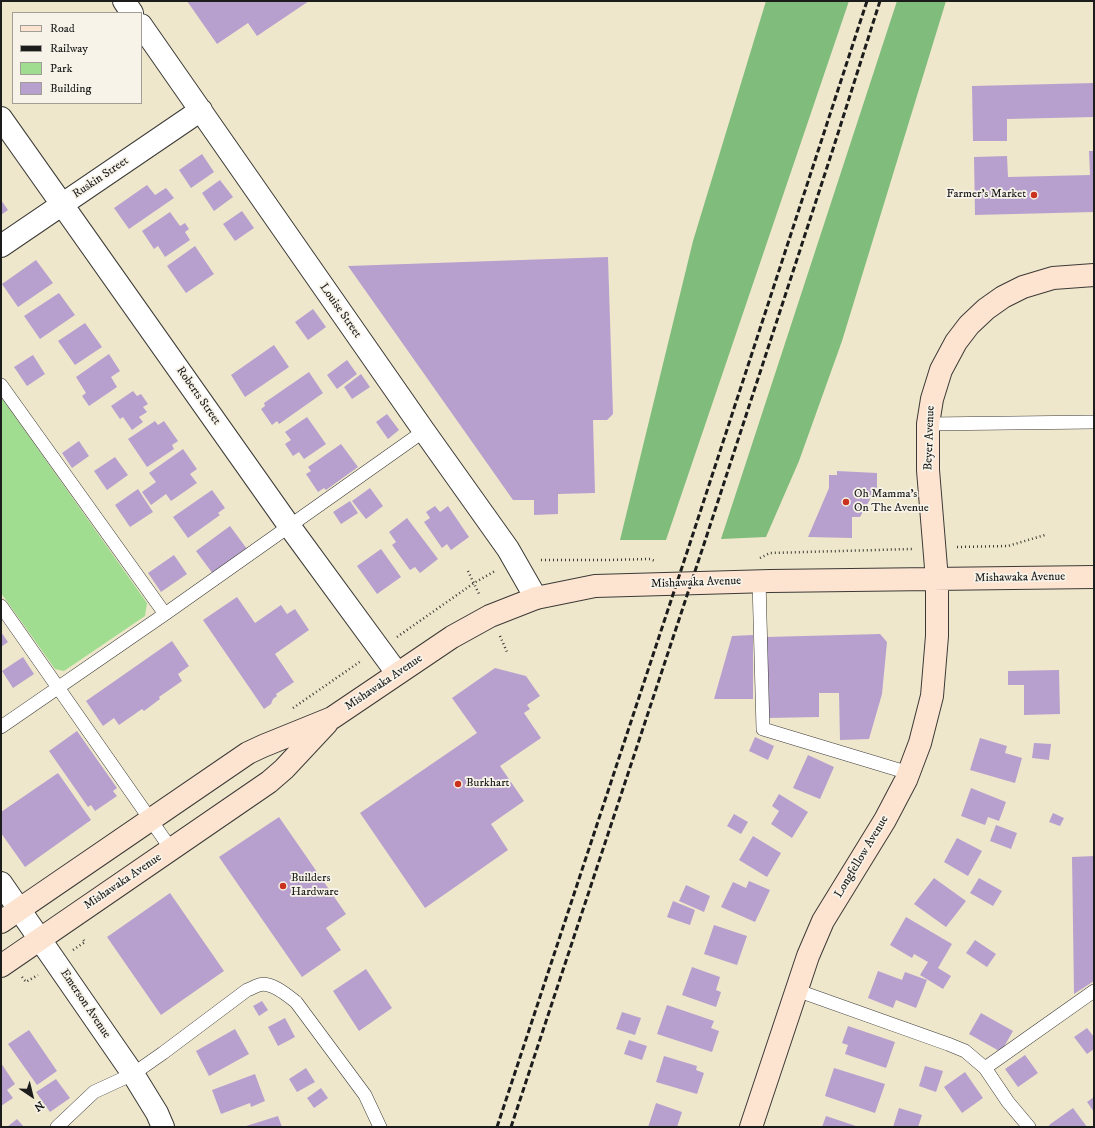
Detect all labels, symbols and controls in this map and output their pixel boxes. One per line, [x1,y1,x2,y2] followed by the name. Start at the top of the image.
[12,12,142,104] legend
[50,21,75,36] text: Road
[50,41,88,56] text: Railway
[50,61,72,76] text: Park
[50,81,91,96] text: Building
[70,154,132,202] street label: Ruskin Street
[946,188,1026,202] place label: Farmer's Market
[1029,190,1039,200] marker: Farmer's Market
[316,281,364,341] street label: Louise Street
[173,364,223,428] street label: Roberts Street
[922,405,938,471] street label: Beyer Avenue
[854,488,929,516] place label: Oh Mamma's On The Avenue
[841,497,851,507] marker: Oh Mamma's On The Avenue
[975,570,1065,586] street label: Mishawaka Avenue
[651,574,741,592] street label: Mishawaka Avenue
[343,652,425,714] street label: Mishawaka Avenue
[466,777,509,791] place label: Burkhart
[453,779,463,789] marker: Burkhart
[832,813,892,901] street label: Longfellow Avenue
[82,851,164,913] street label: Mishawaka Avenue
[291,872,339,900] place label: Builders Hardware
[278,881,288,891] marker: Builders Hardware
[57,967,113,1041] street label: Emerson Avenue
[12,1076,52,1116] north arrow
[31,1098,47,1114] text: N

